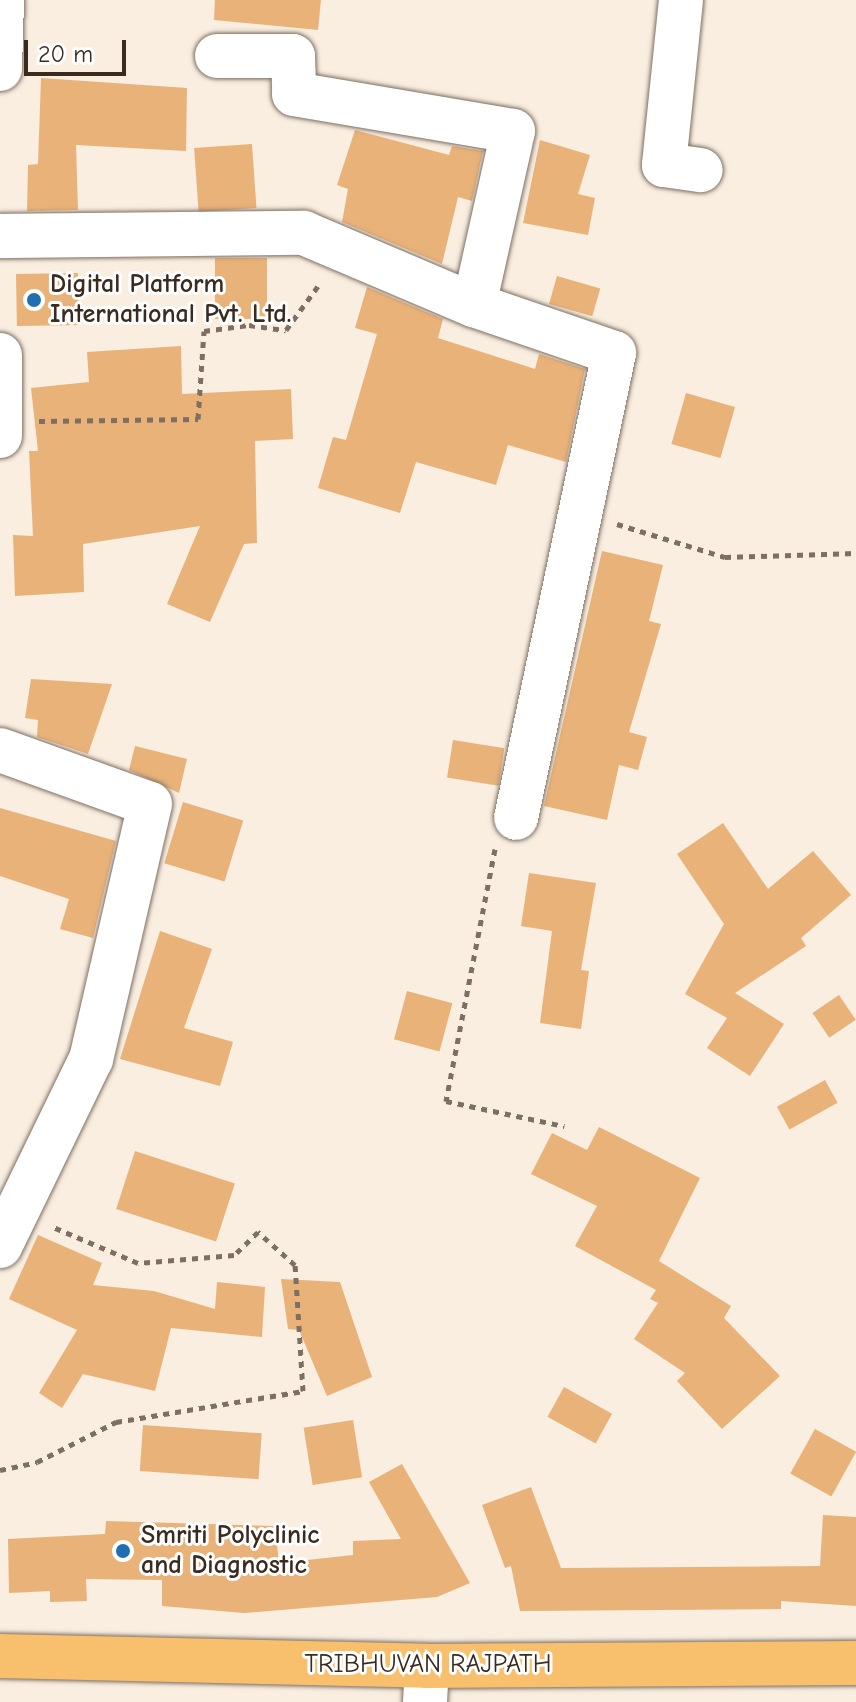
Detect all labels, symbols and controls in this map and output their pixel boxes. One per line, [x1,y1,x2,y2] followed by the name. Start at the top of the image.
[28,24,130,74] scale bar
[38,40,93,68] text: 20 m
[50,269,292,330] place label: Digital Platform International Pvt. Ltd.
[25,291,43,309] marker: Digital Platform International Pvt. Ltd.
[141,1520,320,1582] place label: Smriti Polyclinic and Diagnostic
[112,1540,134,1562] marker: Smriti Polyclinic and Diagnostic
[305,1649,551,1681] street label: TRIBHUVAN RAJPATH

